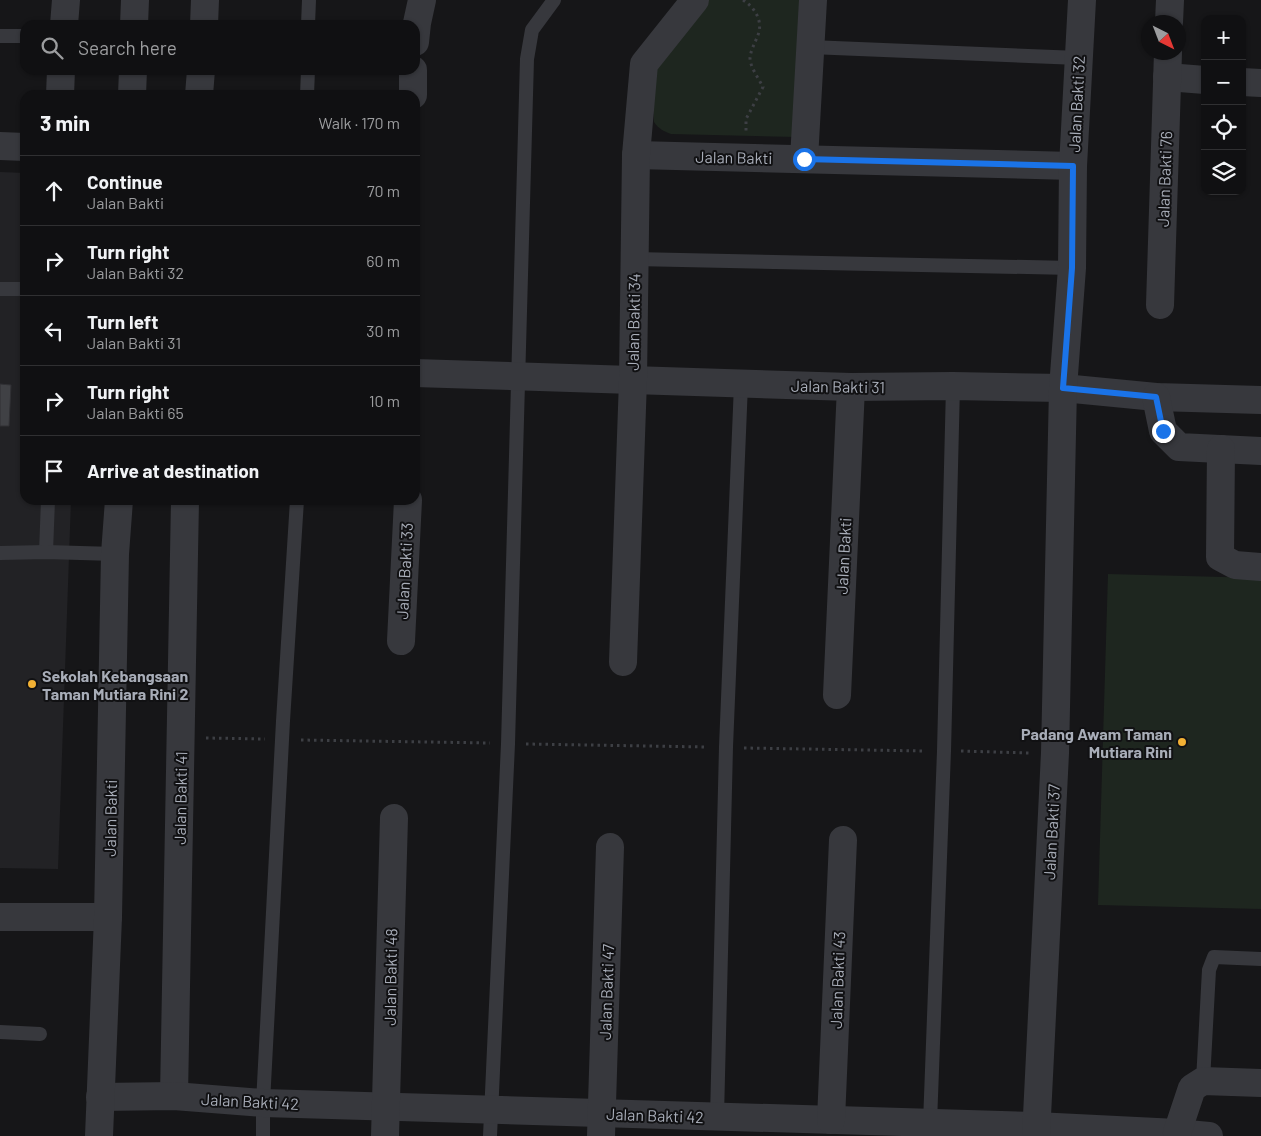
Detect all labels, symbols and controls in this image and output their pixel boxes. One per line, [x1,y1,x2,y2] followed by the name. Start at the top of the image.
[1141,15,1186,60] north arrow
[1201,15,1246,195] map controls
[1201,15,1246,60] button: +
[20,20,420,75] search box
[38,34,66,62] icon: search
[78,36,177,59] text: Search here
[1064,55,1088,153] street label: Jalan Bakti 32
[1201,60,1246,105] button: −
[1201,105,1246,150] button: locate
[40,110,90,135] text: 3 min
[318,113,400,132] text: Walk · 170 m
[1153,131,1175,227] street label: Jalan Bakti 76
[695,147,773,167] street label: Jalan Bakti
[793,148,816,171] route start
[1201,150,1246,195] button: layers
[87,170,163,193] text: Continue
[40,177,68,205] icon: ahead
[367,181,400,200] text: 70 m
[87,193,164,212] text: Jalan Bakti
[87,240,169,263] text: Turn right
[40,247,68,275] icon: right
[366,251,400,270] text: 60 m
[87,263,184,282] text: Jalan Bakti 32
[623,273,643,371] street label: Jalan Bakti 34
[87,310,158,333] text: Turn left
[40,317,68,345] icon: left
[366,321,400,340] text: 30 m
[87,333,181,352] text: Jalan Bakti 31
[791,376,885,396] street label: Jalan Bakti 31
[87,380,169,403] text: Turn right
[40,387,68,415] icon: right
[369,391,400,410] text: 10 m
[87,403,184,422] text: Jalan Bakti 65
[1152,420,1175,443] route end
[40,457,68,485] icon: arrive
[87,459,259,482] text: Arrive at destination
[831,517,855,595] street label: Jalan Bakti
[392,522,416,620] street label: Jalan Bakti 33
[42,666,188,703] place label: Sekolah Kebangsaan Taman Mutiara Rini 2
[26,678,38,690] marker: Sekolah Kebangsaan Taman Mutiara Rini 2
[1021,724,1172,761] place label: Padang Awam Taman Mutiara Rini
[1176,736,1188,748] marker: Padang Awam Taman Mutiara Rini
[170,751,190,845] street label: Jalan Bakti 41
[100,779,120,857] street label: Jalan Bakti
[1039,783,1063,881] street label: Jalan Bakti 37
[380,928,400,1026] street label: Jalan Bakti 48
[826,931,848,1029] street label: Jalan Bakti 43
[595,943,617,1040] street label: Jalan Bakti 47
[201,1089,299,1113] street label: Jalan Bakti 42
[606,1104,704,1126] street label: Jalan Bakti 42

